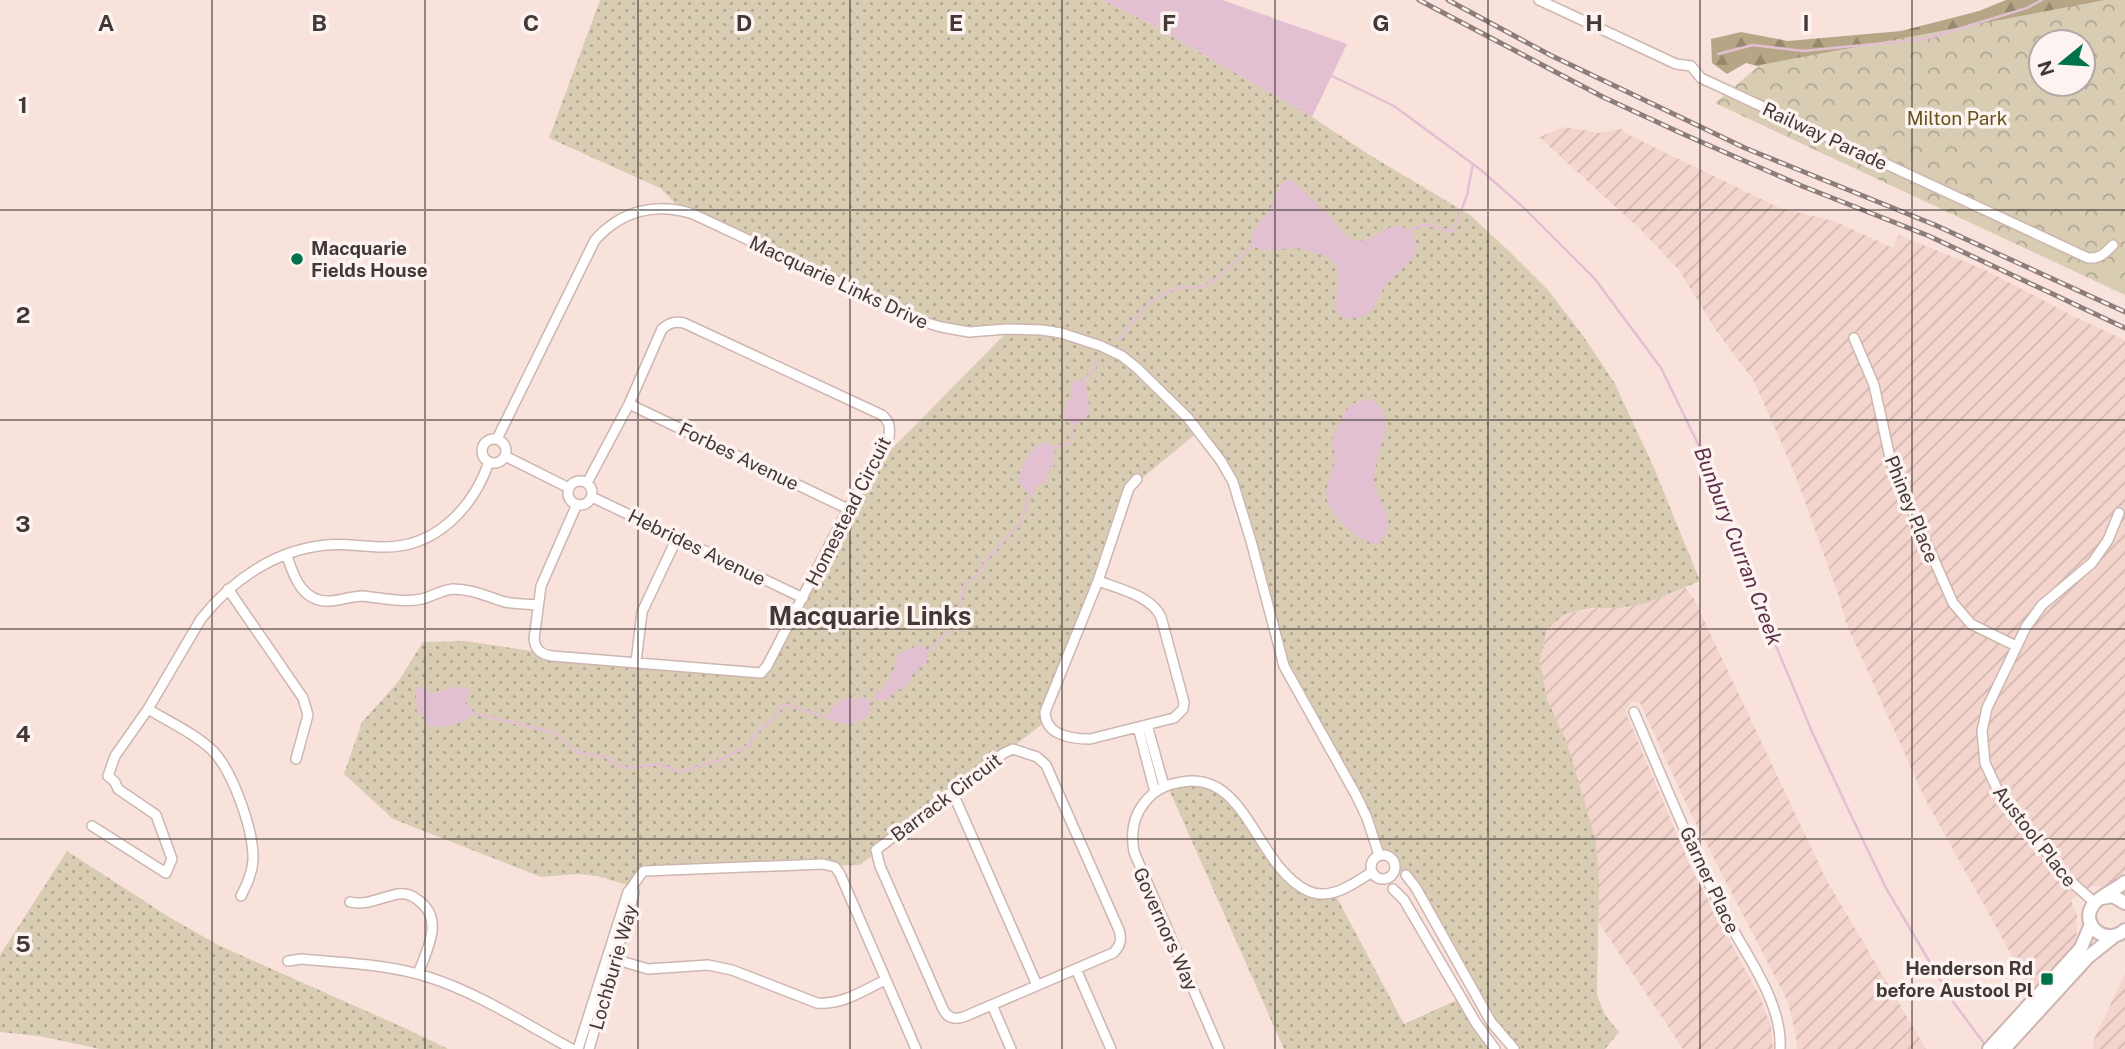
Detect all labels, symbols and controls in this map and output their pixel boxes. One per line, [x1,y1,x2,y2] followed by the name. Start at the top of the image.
[98,9,115,36] text: A
[311,9,327,36] text: B
[523,9,539,36] text: C
[736,9,752,36] text: D
[949,9,963,36] text: E
[1162,9,1176,36] text: F
[1372,9,1390,36] text: G
[1585,9,1603,36] text: H
[1802,9,1810,36] text: I
[2027,28,2097,98] north arrow
[2033,58,2059,79] text: N
[18,91,28,118] text: 1
[1759,98,1891,174] street label: Railway Parade
[1907,107,2008,129] park label: Milton Park
[746,231,932,333] street label: Macquarie Links Drive
[311,237,428,281] place label: Macquarie Fields House
[289,251,305,267] marker: Macquarie Fields House
[16,301,30,328] text: 2
[675,417,803,495] street label: Forbes Avenue
[801,433,895,589] street label: Homestead Circuit
[1689,443,1788,649] water label: Bunbury Curran Creek
[1881,452,1943,566] street label: Phiney Place
[625,504,769,590] street label: Hebrides Avenue
[15,510,31,537] text: 3
[769,600,971,631] district label: Macquarie Links
[15,720,31,747] text: 4
[886,748,1006,846] street label: Barrack Circuit
[1989,781,2081,891] street label: Austool Place
[1676,823,1744,937] street label: Garner Place
[1129,864,1203,994] street label: Governors Way
[585,902,641,1032] street label: Lochburie Way
[15,930,31,957] text: 5
[1876,957,2033,1001] place label: Henderson Rd before Austool Pl
[2039,971,2055,987] marker: Henderson Rd before Austool Pl

